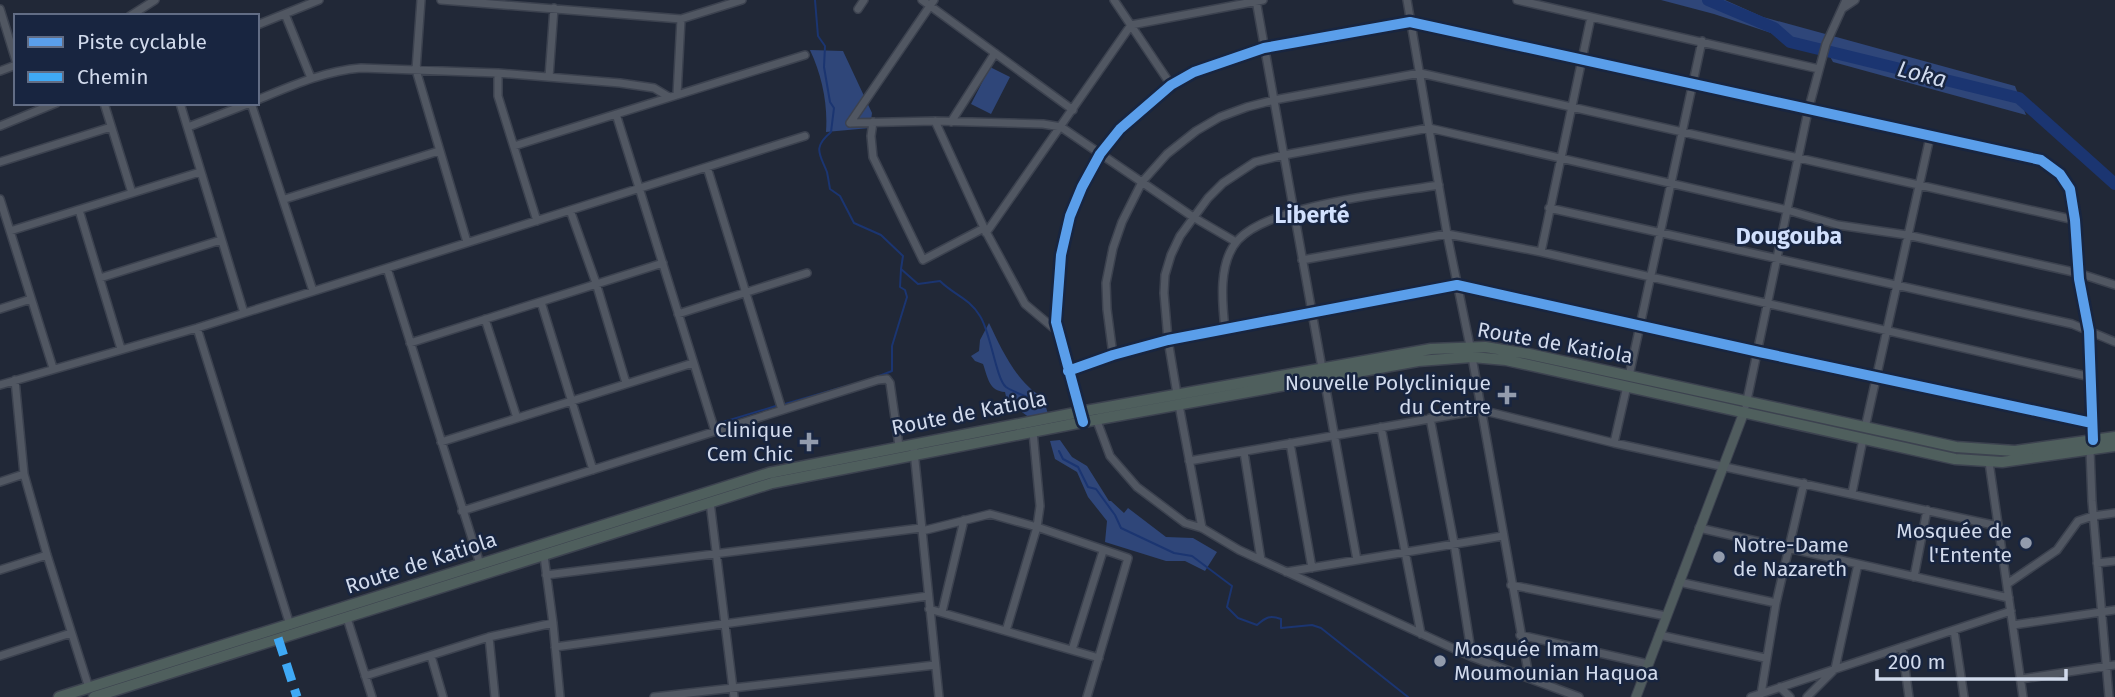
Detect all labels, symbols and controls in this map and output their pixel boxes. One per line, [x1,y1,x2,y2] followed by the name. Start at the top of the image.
[14,14,259,105] legend
[77,29,207,55] text: Piste cyclable
[1895,54,1949,94] water label: Loka
[77,64,149,90] text: Chemin
[1274,201,1350,229] district label: Liberté
[1736,222,1842,250] district label: Dougouba
[1475,317,1635,369] street label: Route de Katiola
[1285,370,1491,420] place label: Nouvelle Polyclinique du Centre
[889,385,1049,441] street label: Route de Katiola
[1497,385,1517,405] marker: Nouvelle Polyclinique du Centre
[707,417,793,467] place label: Clinique Cem Chic
[799,432,819,452] marker: Clinique Cem Chic
[1896,518,2012,568] place label: Mosquée de l'Entente
[342,526,500,600] street label: Route de Katiola
[1733,532,1849,582] place label: Notre-Dame de Nazareth
[2018,535,2034,551] marker: Mosquée de l'Entente
[1711,549,1727,565] marker: Notre-Dame de Nazareth
[1454,636,1659,686] place label: Mosquée Imam Moumounian Haquoa
[1877,638,2066,682] scale bar
[1888,649,1945,675] text: 200 m
[1432,653,1448,669] marker: Mosquée Imam Moumounian Haquoa

